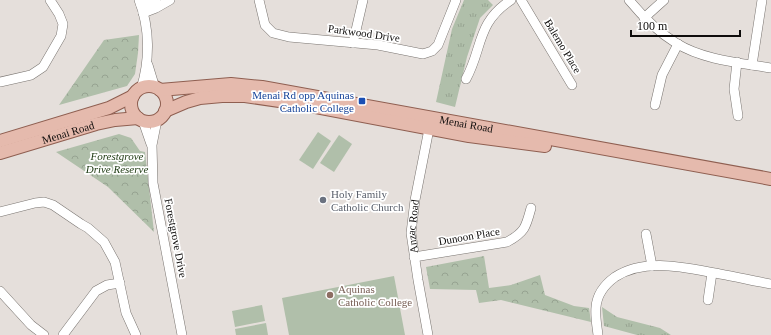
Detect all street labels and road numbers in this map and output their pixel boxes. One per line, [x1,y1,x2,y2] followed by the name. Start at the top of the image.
[542,17,584,75] street label: Balemo Place
[327,22,401,44] street label: Parkwood Drive
[439,113,494,135] street label: Menai Road
[40,119,96,146] street label: Menai Road
[162,197,190,279] street label: Forestgrove Drive
[405,198,421,254] street label: Anzac Road
[437,225,501,247] street label: Dunoon Place

